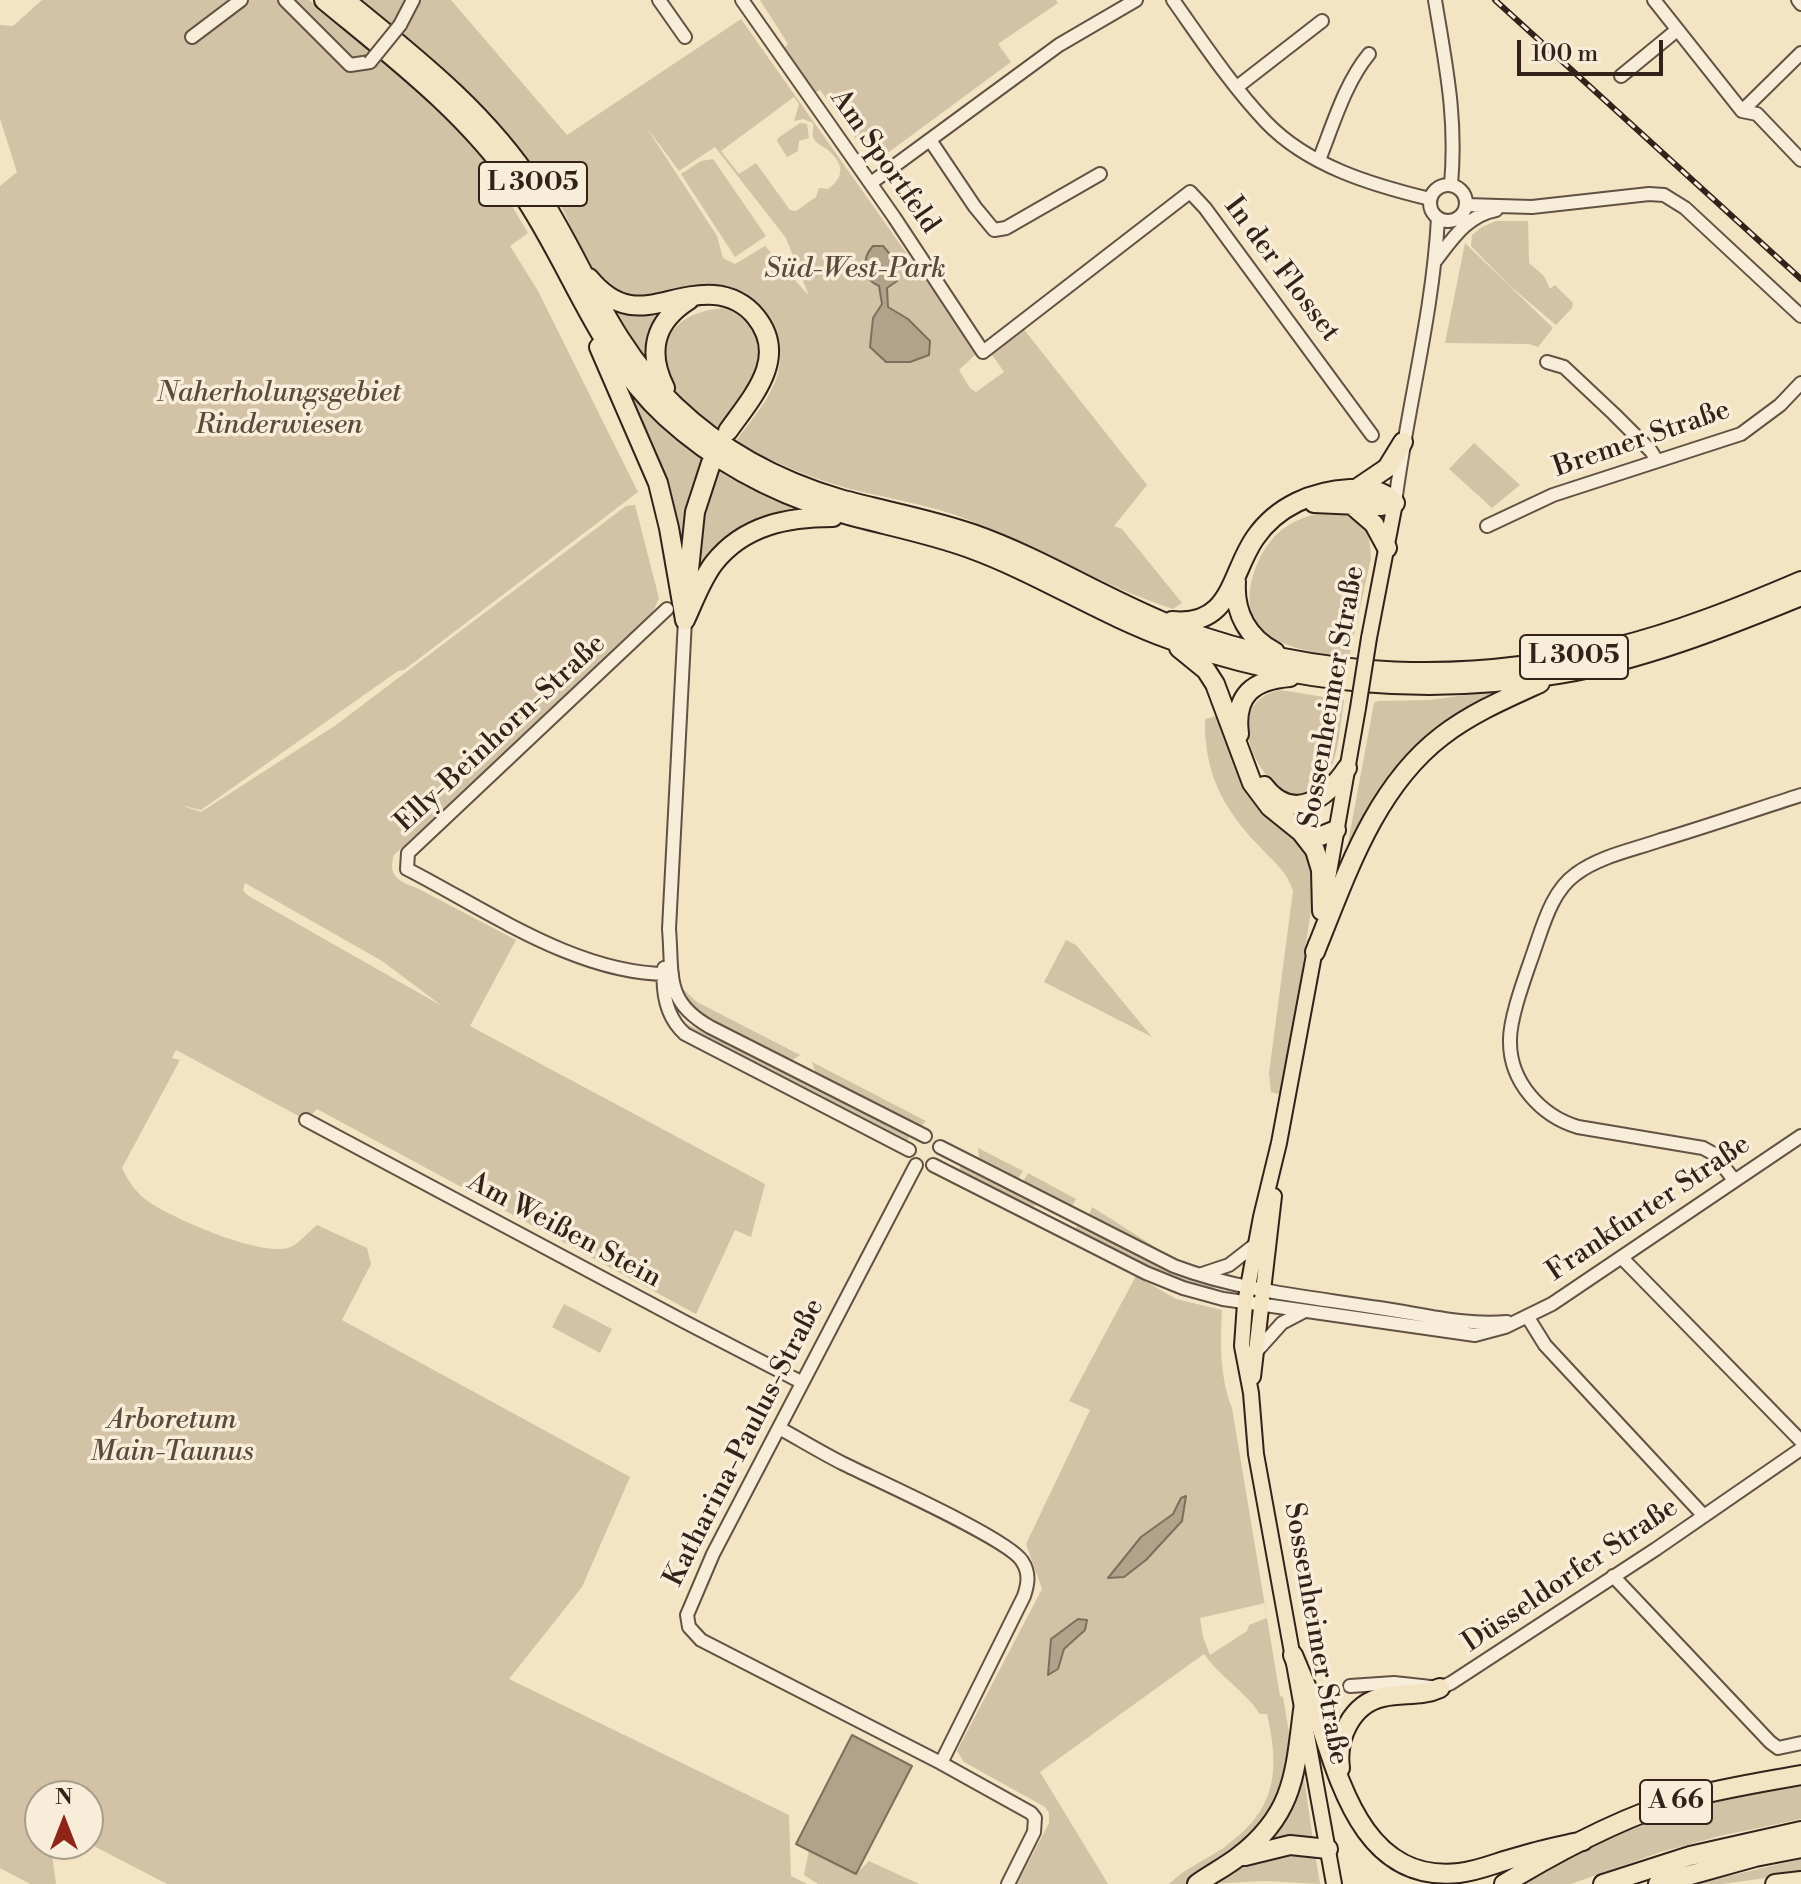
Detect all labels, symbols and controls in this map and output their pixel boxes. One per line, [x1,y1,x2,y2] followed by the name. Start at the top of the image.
[1521,24,1667,74] scale bar
[1531,39,1598,69] text: 100 m
[822,83,946,241] street label: Am Sportfeld
[479,162,587,206] road number: L 3005
[1216,191,1346,349] street label: In der Flosset
[764,253,946,287] park label: Süd-West-Park
[157,377,401,443] park label: Naherholungsgebiet Rinderwiesen
[1549,394,1735,486] street label: Bremer Straße
[1293,563,1373,831] street label: Sossenheimer Straße
[389,628,613,840] street label: Elly-Beinhorn-Straße
[1520,635,1628,679] road number: L 3005
[1541,1128,1757,1290] street label: Frankfurter Straße
[461,1166,667,1296] street label: Am Weißen Stein
[658,1293,832,1593] street label: Katharina-Paulus-Straße
[90,1404,254,1470] park label: Arboretum Main-Taunus
[1457,1491,1685,1661] street label: Düsseldorfer Straße
[1275,1500,1355,1768] street label: Sossenheimer Straße
[24,1780,104,1860] north arrow
[1640,1780,1712,1824] road number: A 66
[55,1784,73,1811] text: N

